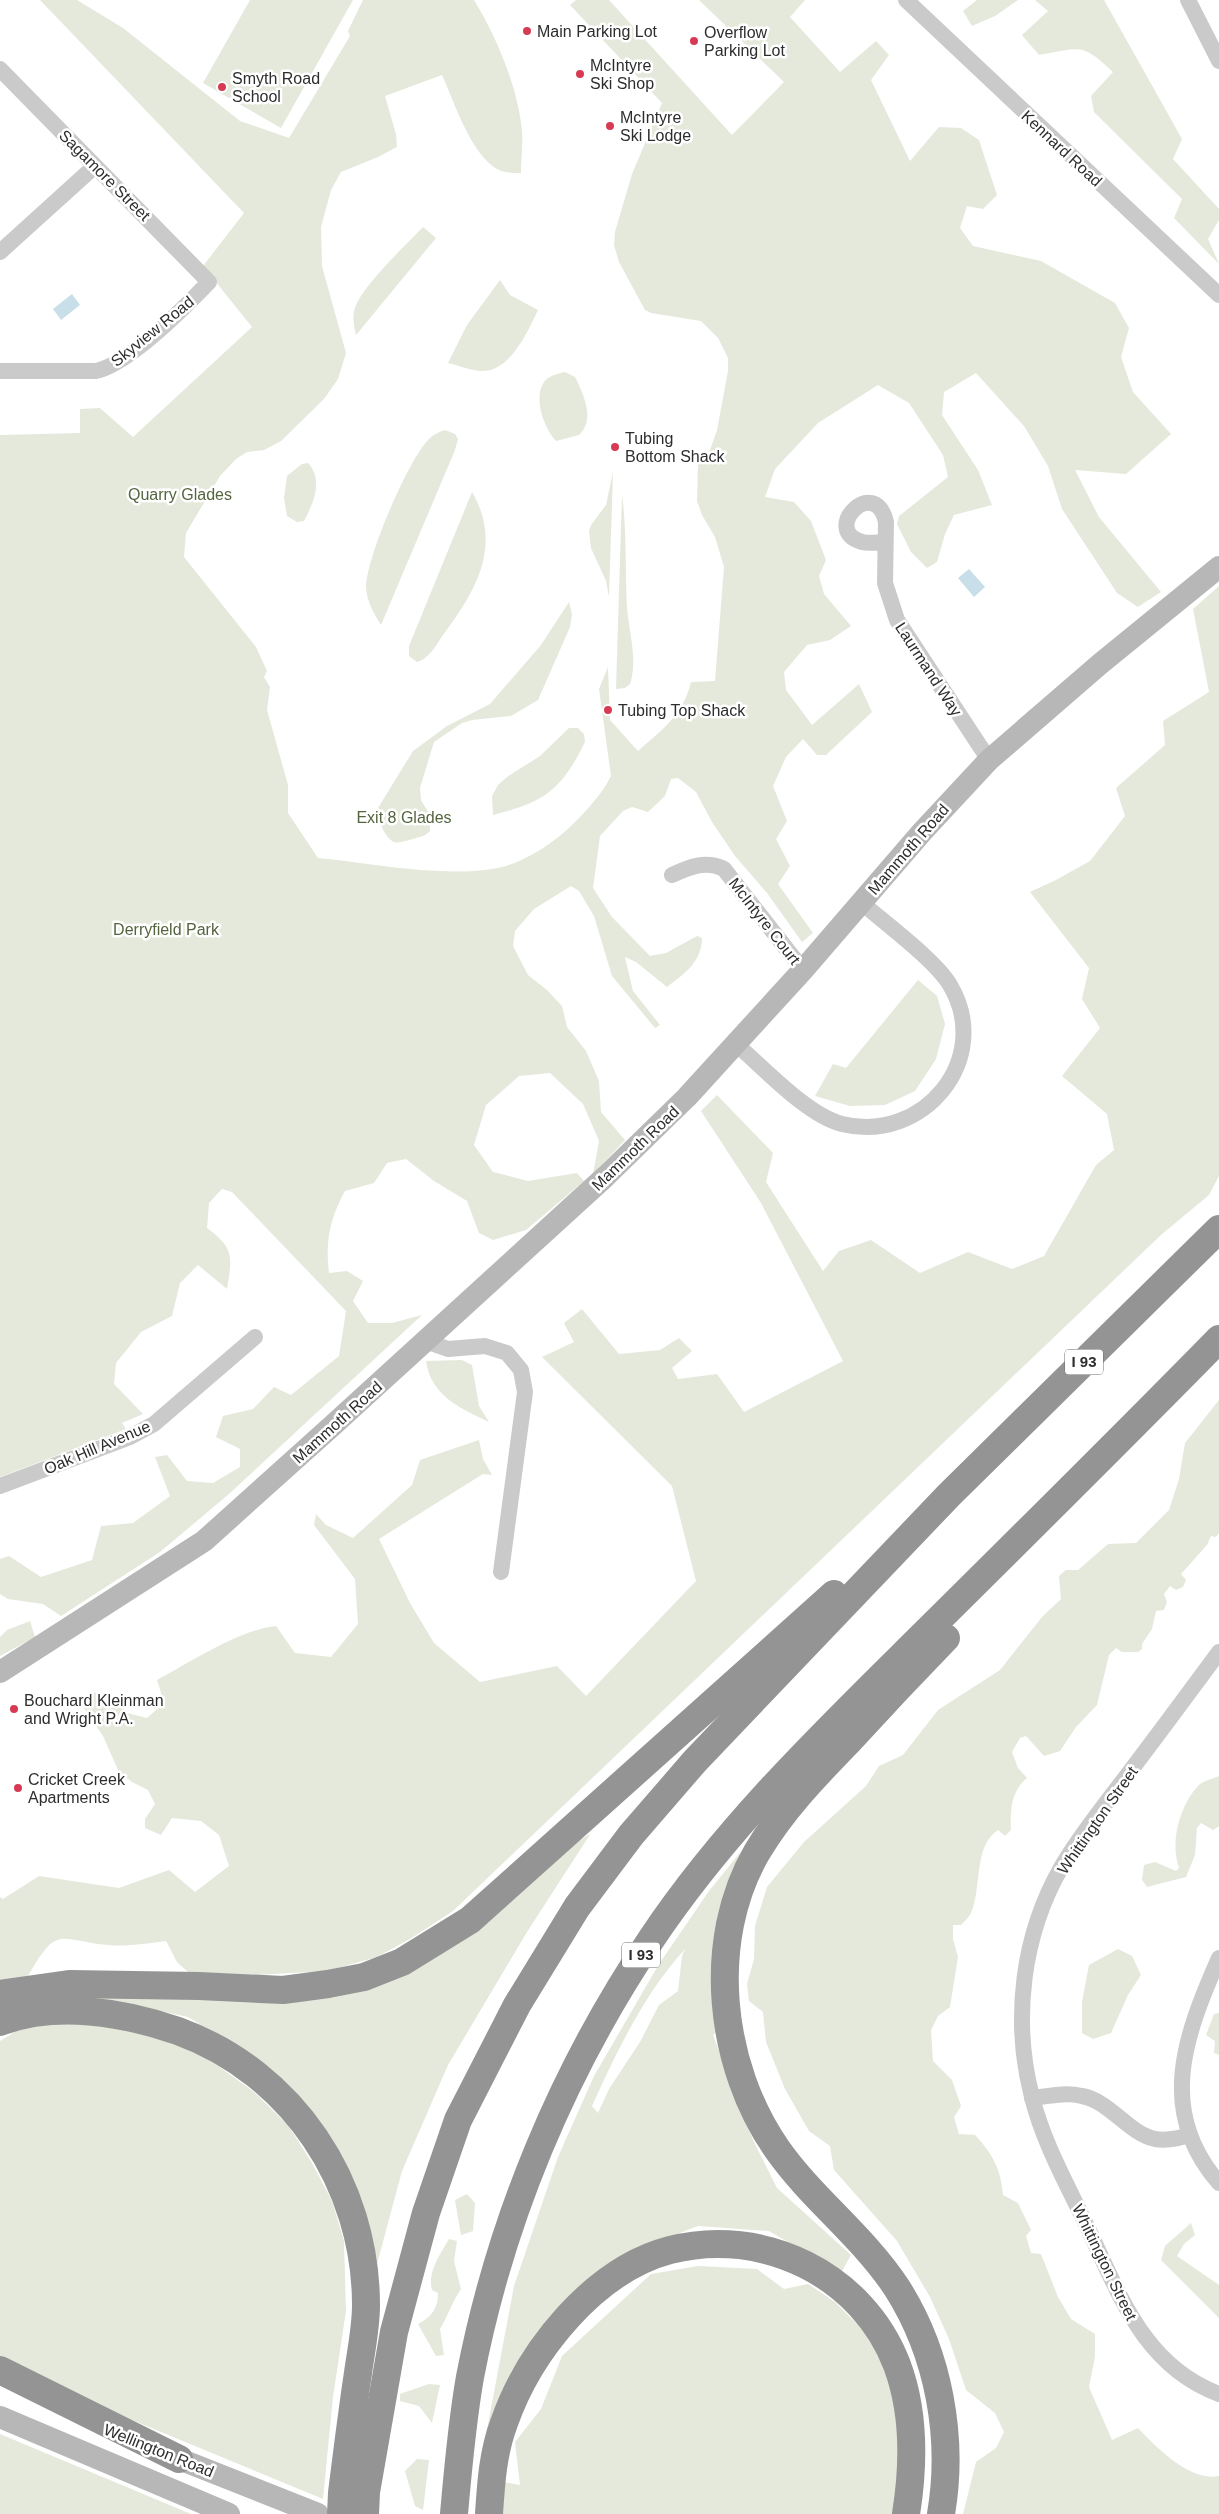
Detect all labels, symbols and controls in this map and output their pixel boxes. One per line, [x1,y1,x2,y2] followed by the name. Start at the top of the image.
[537,23,658,40] place label: Main Parking Lot
[704,24,785,59] place label: Overflow Parking Lot
[521,25,533,37] marker: Main Parking Lot
[688,35,700,47] marker: Overflow Parking Lot
[590,57,654,92] place label: McIntyre Ski Shop
[574,68,586,80] marker: McIntyre Ski Shop
[232,70,320,105] place label: Smyth Road School
[216,81,228,93] marker: Smyth Road School
[1018,107,1105,190] street label: Kennard Road
[620,109,691,144] place label: McIntyre Ski Lodge
[604,120,616,132] marker: McIntyre Ski Lodge
[56,127,154,225] street label: Sagamore Street
[108,293,197,370] street label: Skyview Road
[625,430,726,465] place label: Tubing Bottom Shack
[609,441,621,453] marker: Tubing Bottom Shack
[128,486,232,503] park label: Quarry Glades
[892,619,965,719] street label: Laurmand Way
[618,702,746,719] place label: Tubing Top Shack
[602,704,614,716] marker: Tubing Top Shack
[865,801,952,898] street label: Mammoth Road
[356,809,452,826] park label: Exit 8 Glades
[726,875,804,968] street label: McIntyre Court
[113,921,220,938] park label: Derryfield Park
[589,1103,682,1194] street label: Mammoth Road
[1065,1350,1103,1374] road number: I 93
[289,1378,385,1467] street label: Mammoth Road
[42,1417,153,1477] street label: Oak Hill Avenue
[24,1692,164,1727] place label: Bouchard Kleinman and Wright P.A.
[8,1703,20,1715] marker: Bouchard Kleinman and Wright P.A.
[1054,1763,1141,1877] street label: Whittington Street
[28,1771,126,1806] place label: Cricket Creek Apartments
[12,1782,24,1794] marker: Cricket Creek Apartments
[622,1942,660,1968] road number: I 93
[1069,2201,1140,2324] street label: Whittington Street
[101,2421,216,2480] street label: Wellington Road

